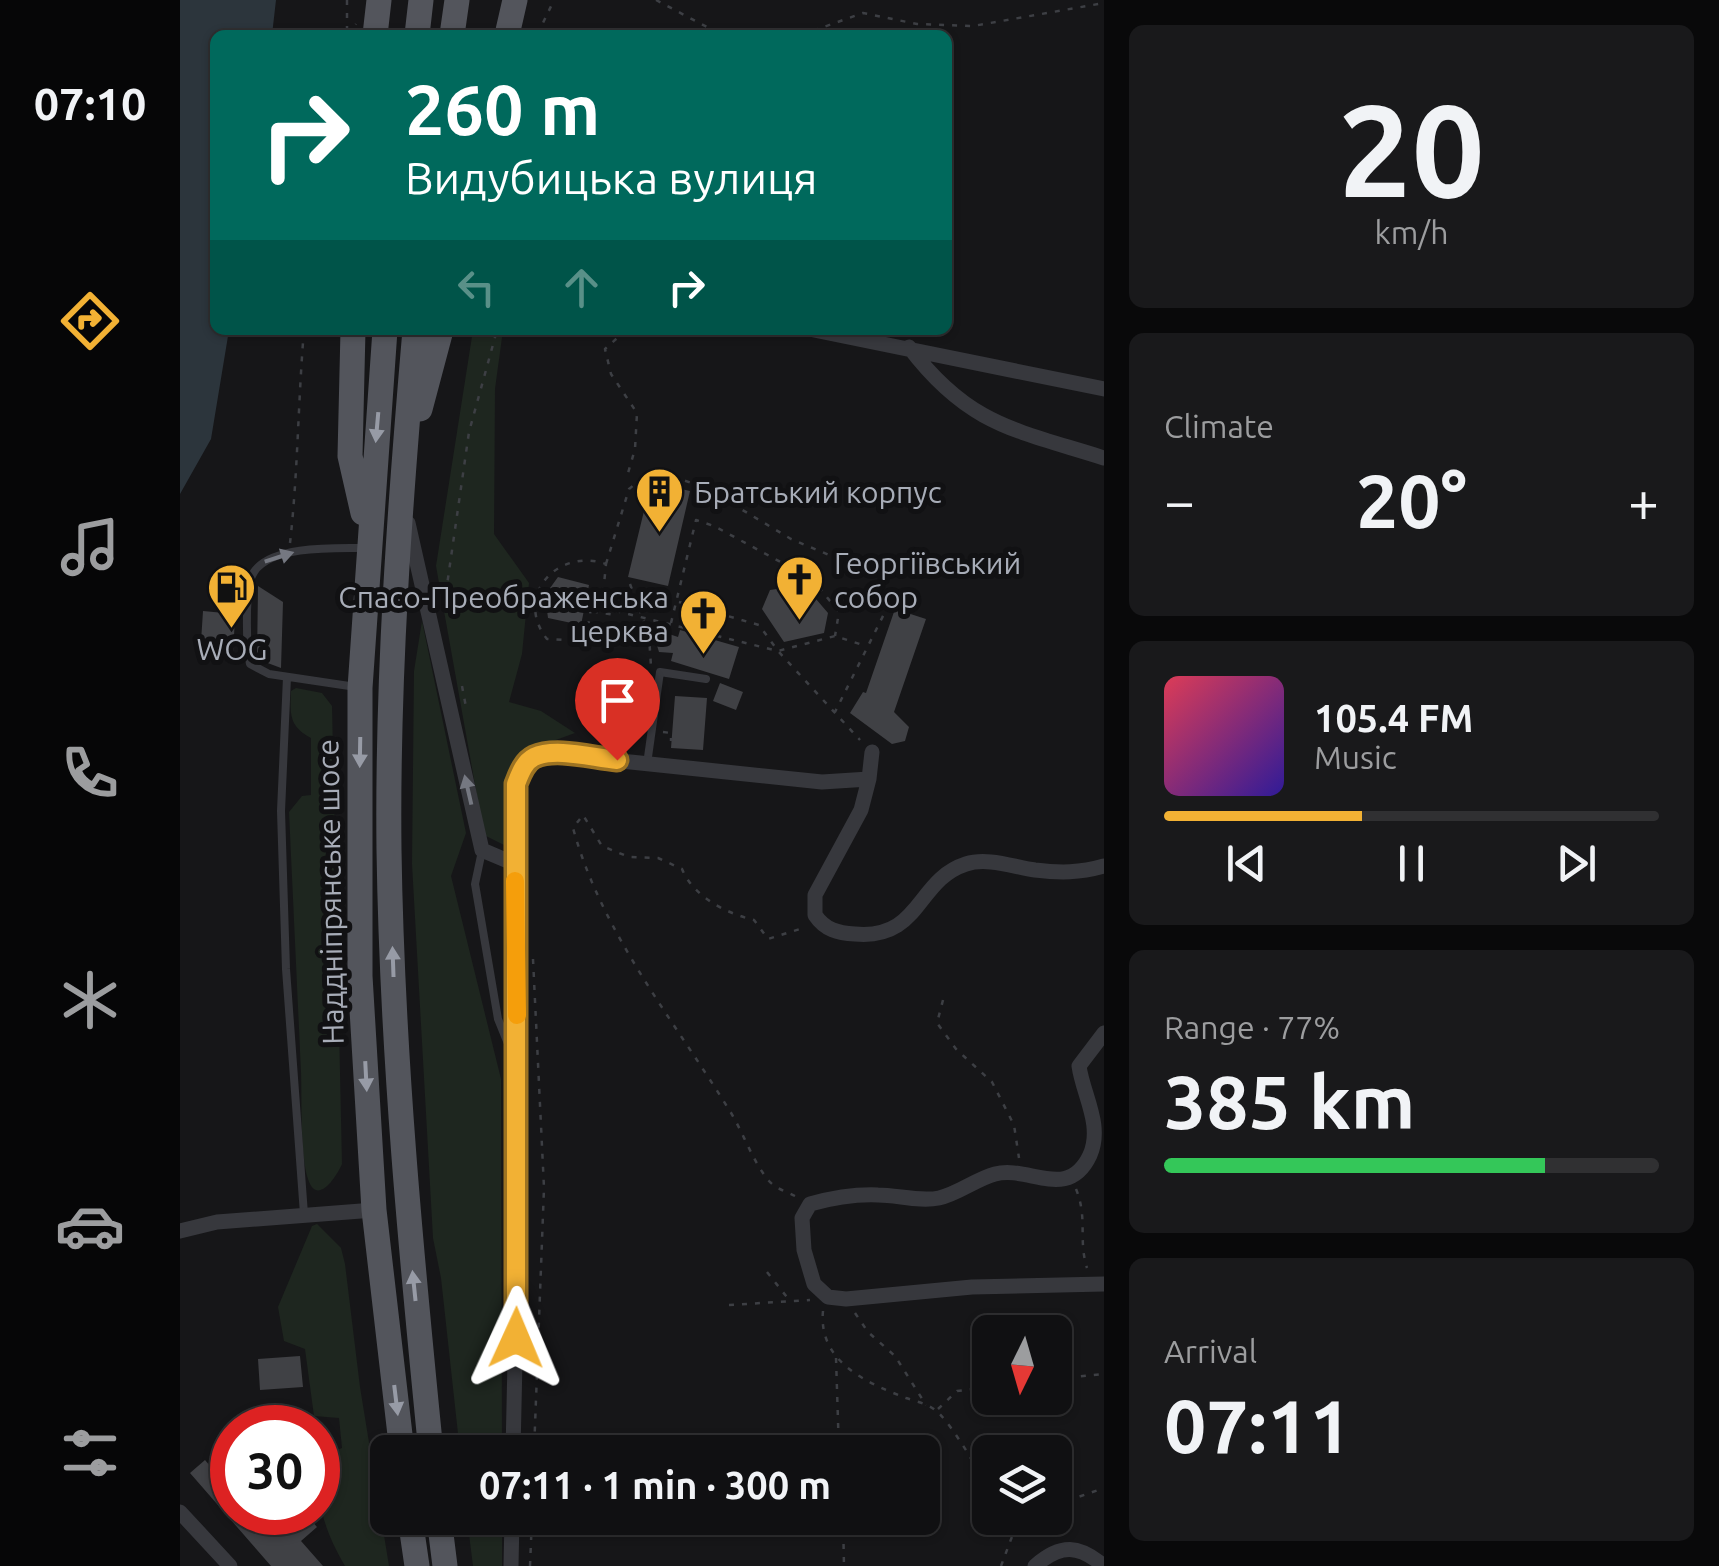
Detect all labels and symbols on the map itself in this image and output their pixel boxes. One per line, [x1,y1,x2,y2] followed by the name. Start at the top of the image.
[369,412,385,444] one-way arrow
[633,466,685,534] building icon: Братський корпус
[694,475,942,509] place label: Братський корпус
[834,546,1021,614] place label: Георгіївський собор
[264,549,294,564] one-way arrow
[773,554,825,622] church icon: Георгіївський собор
[206,562,258,630] fuel station icon: WOG
[338,580,669,648] place label: Спасо-Преображенська церква
[678,588,730,656] church icon: Спасо-Преображенська церква
[197,632,267,666] place label: WOG
[575,658,660,761] pin
[351,736,367,768] one-way arrow
[310,739,350,1045] street label: Наддніпрянське шосе
[460,774,476,805] one-way arrow
[384,945,400,977] one-way arrow
[358,1061,374,1093] one-way arrow
[406,1269,422,1301] one-way arrow
[464,1286,568,1390] position arrow
[972,1315,1072,1415] north arrow
[388,1384,404,1416] one-way arrow
[210,1405,340,1535] speed limit sign: 30

